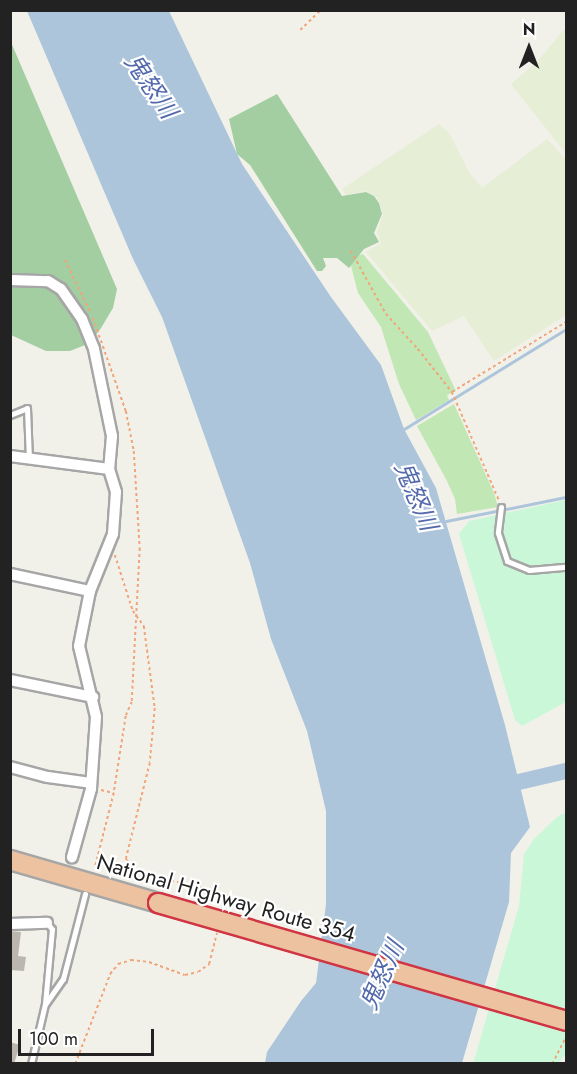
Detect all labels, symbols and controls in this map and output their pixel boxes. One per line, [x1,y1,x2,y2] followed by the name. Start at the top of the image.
[499,18,559,78] north arrow
[523,18,535,41] text: N
[119,48,183,124] water label: 鬼怒川
[389,457,443,535] water label: 鬼怒川
[94,848,358,948] street label: National Highway Route 354
[354,936,410,1014] water label: 鬼怒川
[21,1017,158,1055] scale bar
[29,1026,78,1052] text: 100 m

